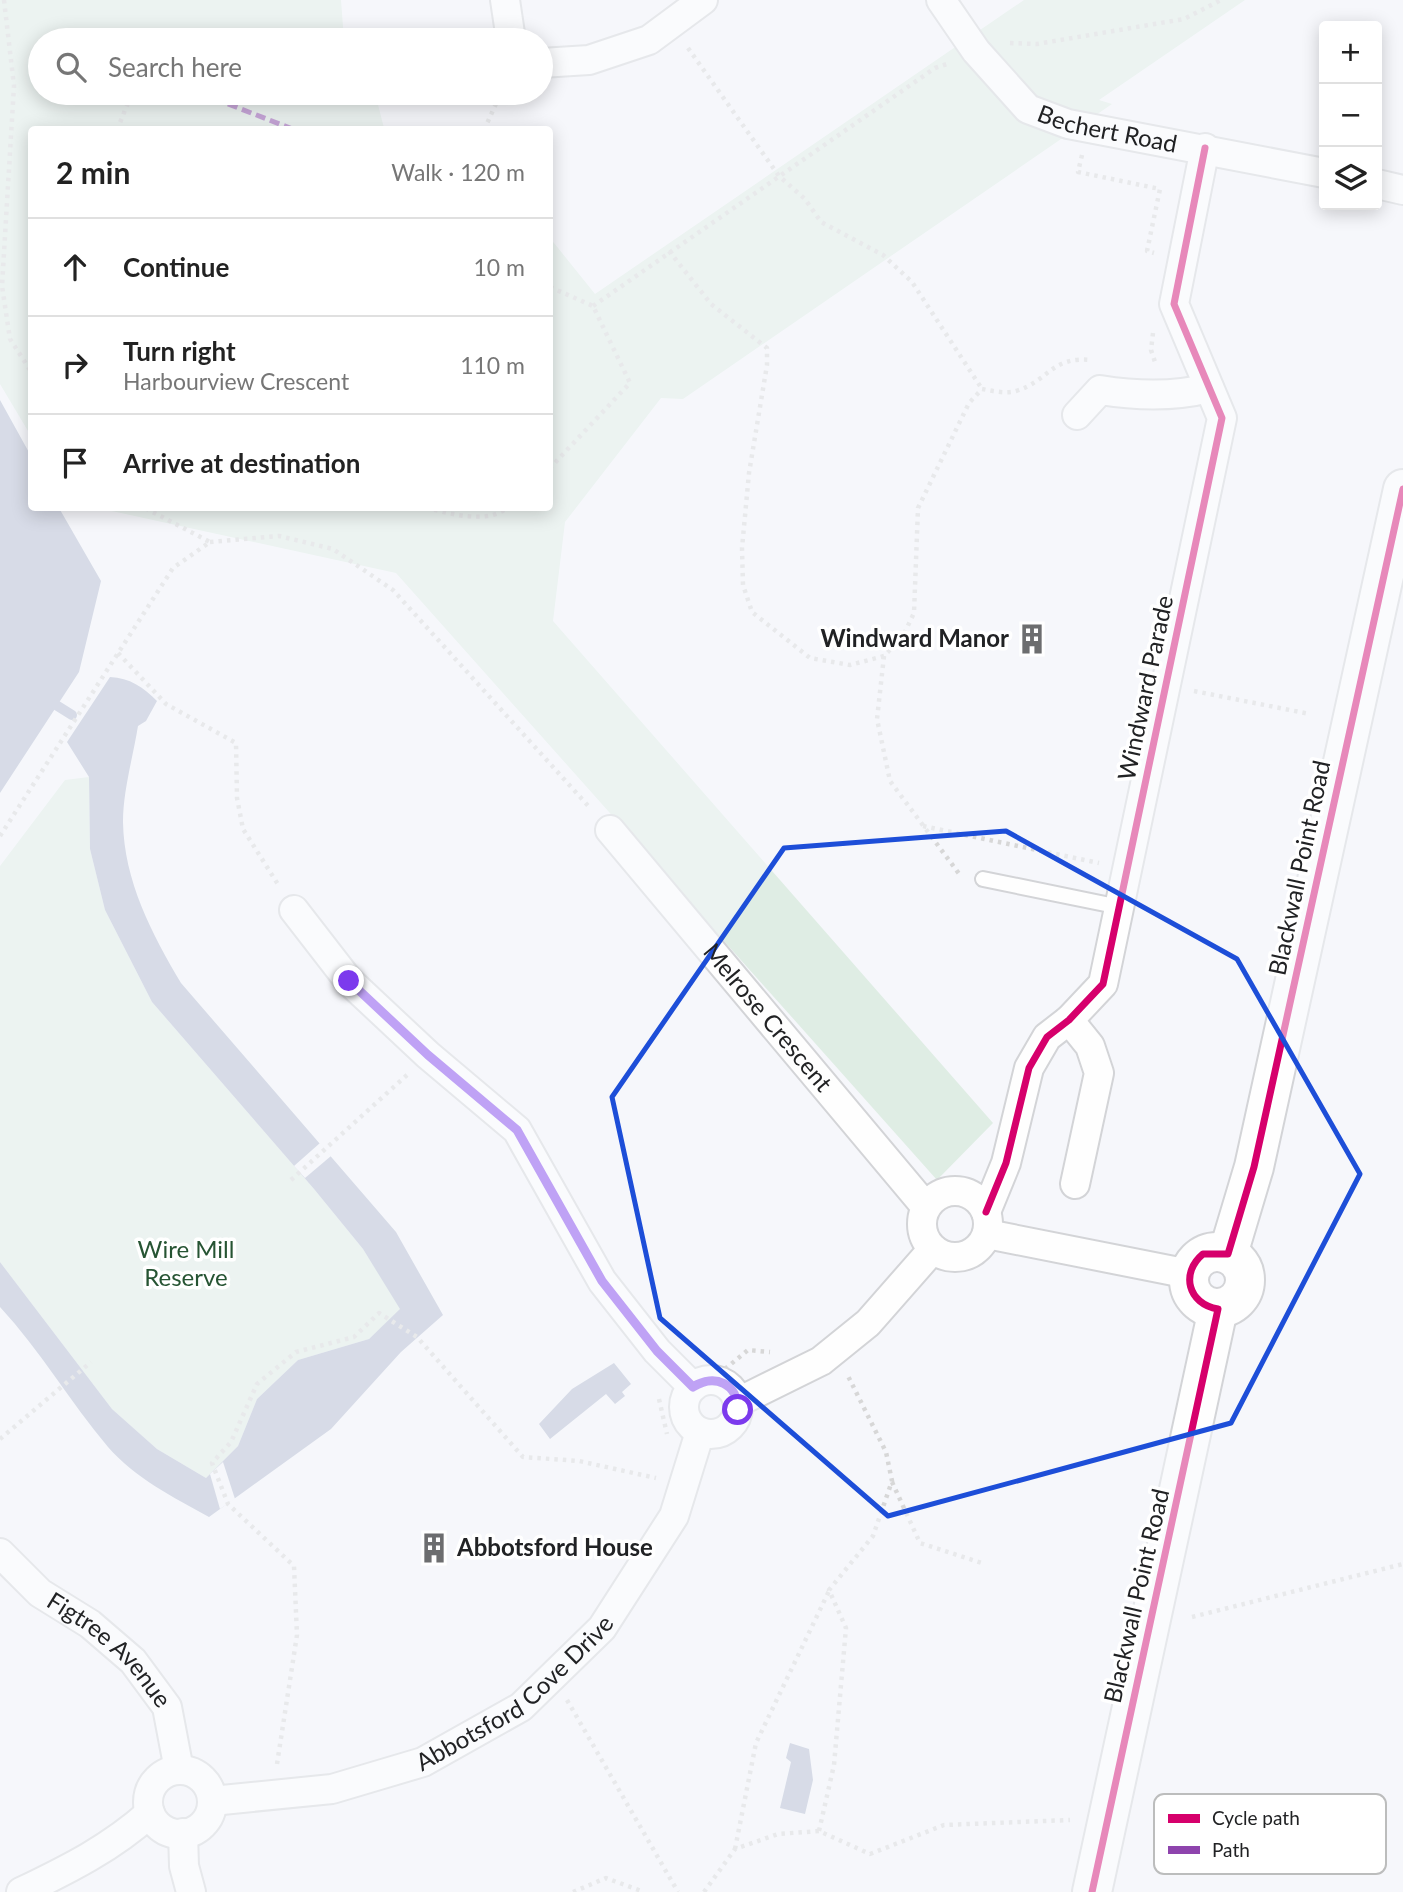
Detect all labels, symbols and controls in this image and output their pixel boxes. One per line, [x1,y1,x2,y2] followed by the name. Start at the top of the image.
[1319,21,1382,210] map controls
[1319,21,1382,84] button: +
[28,28,553,105] search box
[52,48,90,86] icon: search
[108,51,242,83] text: Search here
[1319,84,1382,147] button: −
[1034,98,1180,158] street label: Bechert Road
[1319,147,1382,210] button: layers
[56,154,130,190] text: 2 min
[391,158,525,186] text: Walk · 120 m
[56,248,94,286] icon: ahead
[123,251,229,283] text: Continue
[474,253,525,281] text: 10 m
[123,335,236,367] text: Turn right
[56,346,94,384] icon: right
[460,351,525,379] text: 110 m
[123,367,349,395] text: Harbourview Crescent
[56,444,94,482] icon: arrive
[123,447,360,479] text: Arrive at destination
[1111,593,1178,783] street label: Windward Parade
[1015,622,1049,656] building icon: Windward Manor
[820,623,1009,652] place label: Windward Manor
[1262,758,1335,978] street label: Blackwall Point Road
[698,937,839,1097] street label: Melrose Crescent
[333,965,364,996] route end
[138,1234,234,1291] park label: Wire Mill Reserve
[722,1394,753,1425] route start
[1097,1486,1174,1706] street label: Blackwall Point Road
[417,1531,451,1565] building icon: Abbotsford House
[456,1532,653,1561] place label: Abbotsford House
[42,1585,178,1712] street label: Figtree Avenue
[410,1610,619,1776] street label: Abbotsford Cove Drive
[1154,1794,1386,1874] legend
[1212,1806,1300,1829] text: Cycle path
[1212,1838,1250,1861] text: Path

